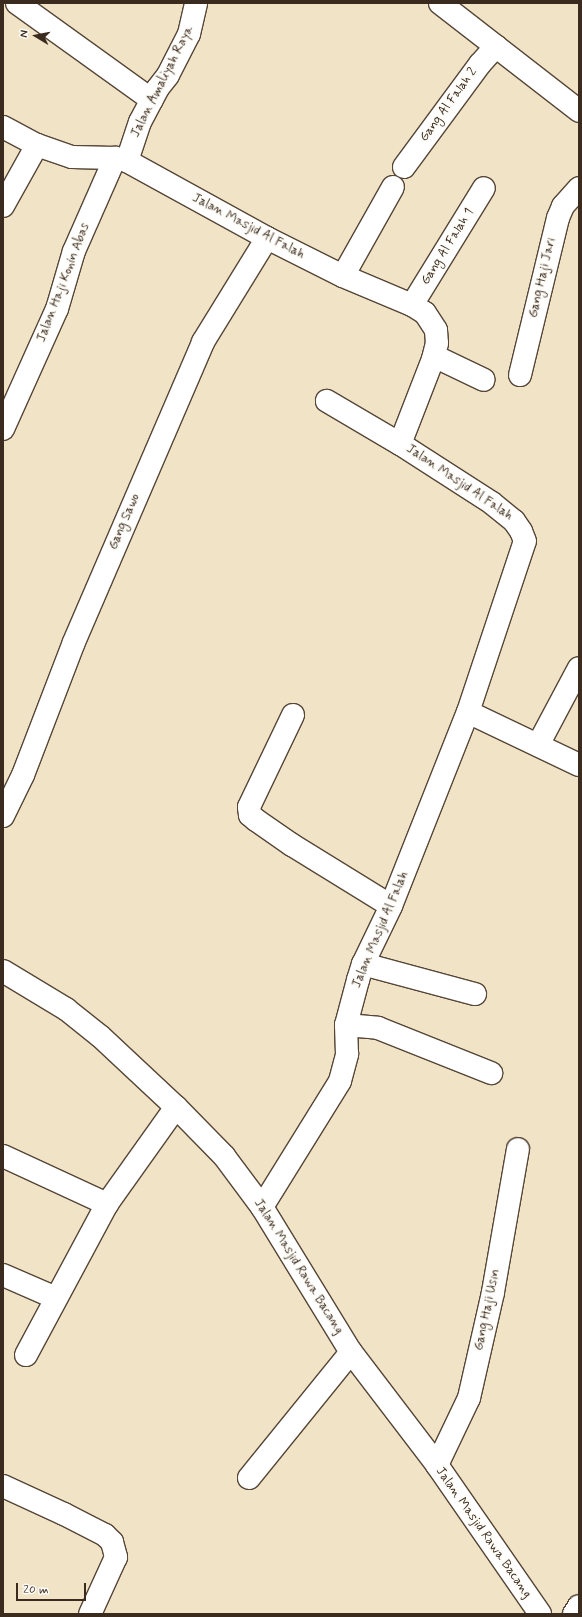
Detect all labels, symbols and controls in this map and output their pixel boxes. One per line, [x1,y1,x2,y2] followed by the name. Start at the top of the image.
[16,16,56,56] north arrow
[129,25,197,139] street label: Jalan Amaliyah Raya
[17,29,32,39] text: N
[418,66,480,144] street label: Gang Al Falah 2
[191,192,305,262] street label: Jalan Masjid Al Falah
[419,207,477,287] street label: Gang Al Falah 1
[33,220,95,346] street label: Jalan Haji Konin Abas
[526,237,560,319] street label: Gang Haji Jari
[404,443,514,523] street label: Jalan Masjid Al Falah
[106,492,144,552] street label: Gang Sawo
[350,871,412,989] street label: Jalan Masjid Al Falah
[251,1198,345,1336] street label: Jalan Masjid Rawa Bacang
[472,1267,504,1353] street label: Gang Haji Usin
[433,1466,533,1600] street label: Jalan Masjid Rawa Bacang
[18,1575,88,1601] scale bar
[23,1582,49,1598] text: 20 m

